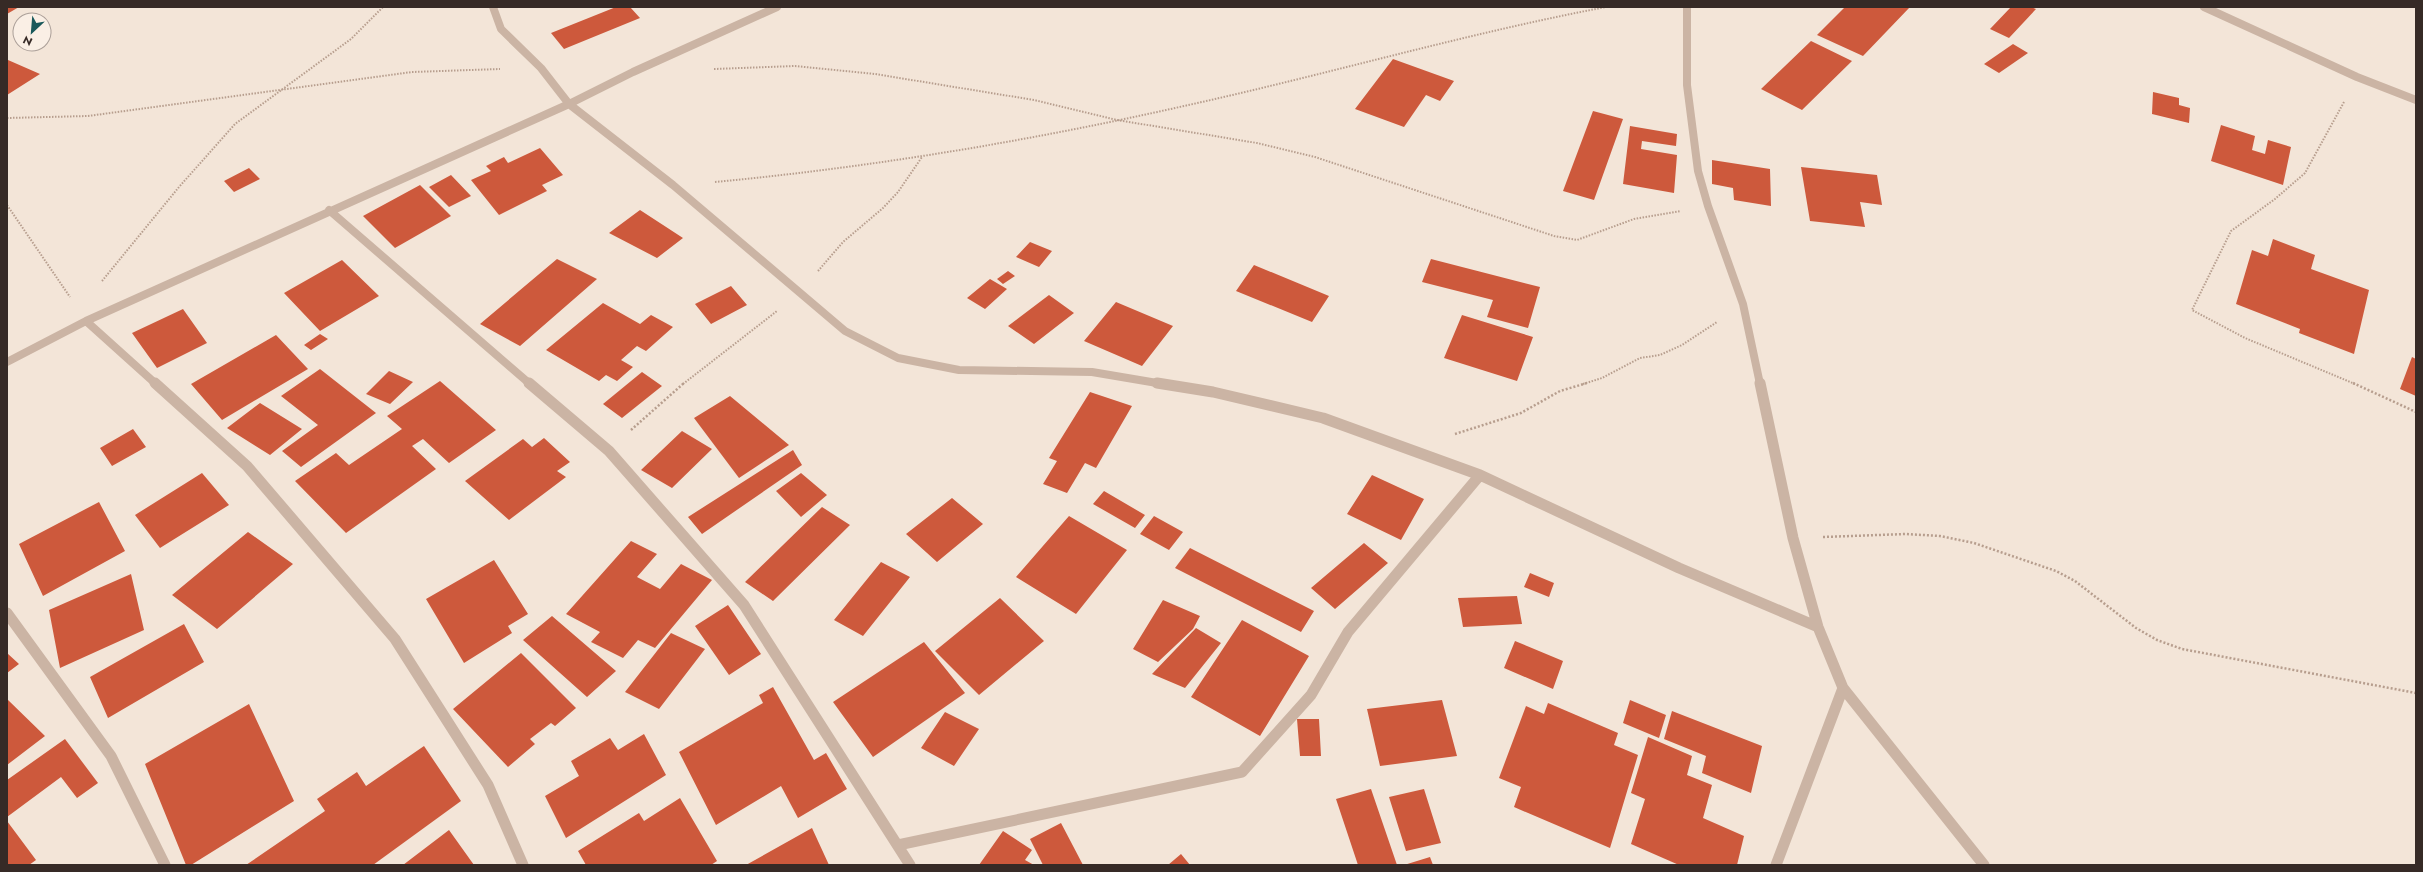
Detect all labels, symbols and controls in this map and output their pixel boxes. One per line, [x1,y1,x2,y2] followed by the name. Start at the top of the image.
[12,12,52,52] north arrow
[20,32,35,50] text: N

